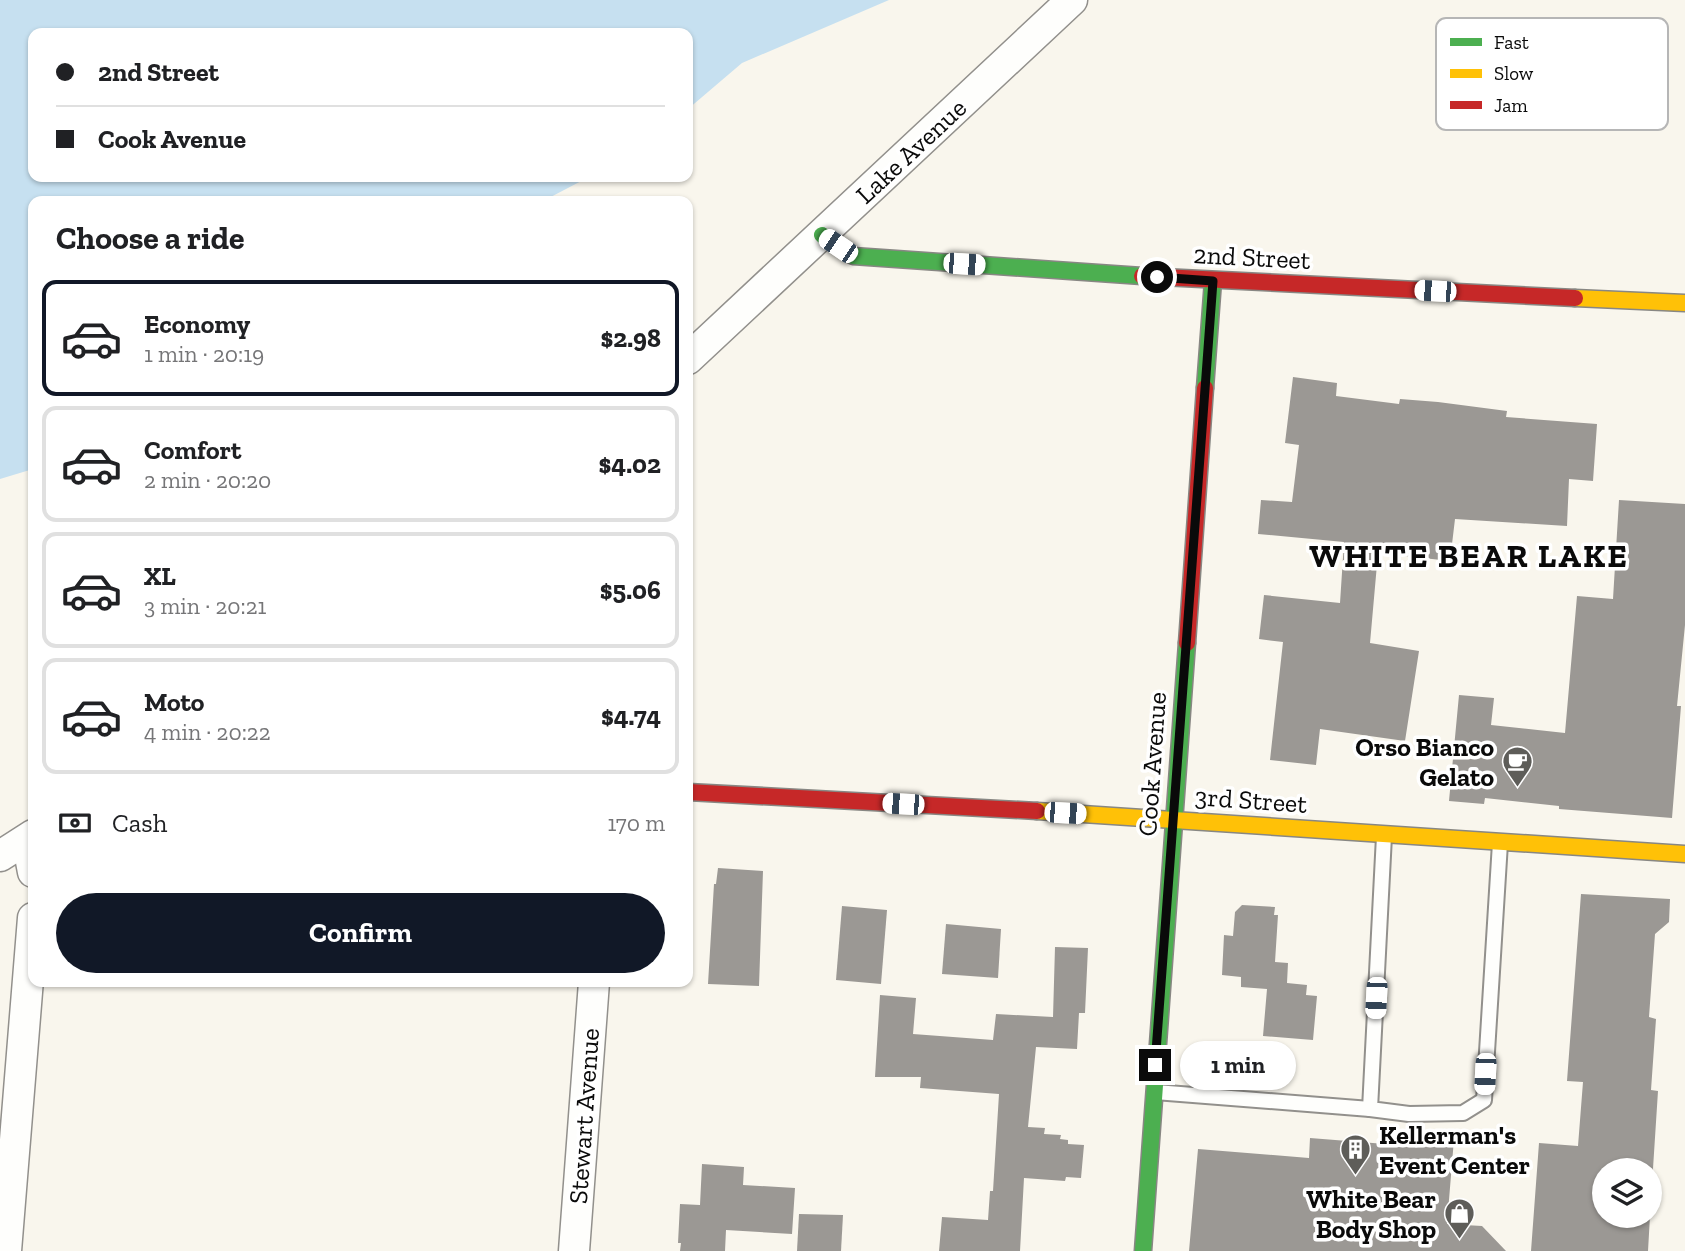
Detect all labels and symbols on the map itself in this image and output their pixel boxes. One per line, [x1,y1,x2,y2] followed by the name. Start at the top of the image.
[1436,18,1668,130] legend
[1494,31,1529,54] text: Fast
[1494,62,1534,85] text: Slow
[849,92,973,210] street label: Lake Avenue
[1494,94,1528,117] text: Jam
[815,226,862,266] car
[1193,238,1312,276] street label: 2nd Street
[943,252,986,276] car
[1141,261,1173,293] route start
[1414,279,1457,303] car
[1309,536,1629,575] district label: WHITE BEAR LAKE
[1131,691,1173,837] street label: Cook Avenue
[1355,731,1494,793] place label: Orso Bianco Gelato
[1500,745,1534,789] cafe icon: Orso Bianco Gelato
[1194,780,1308,820] street label: 3rd Street
[882,792,925,816] car
[1044,801,1087,825] car
[1365,976,1388,1020] car
[562,1027,606,1205] street label: Stewart Avenue
[1180,1040,1295,1090] callout: 1 min
[1139,1049,1171,1081] route end
[1474,1052,1497,1096] car
[1379,1119,1530,1181] place label: Kellerman's Event Center
[1339,1133,1373,1177] building icon: Kellerman's Event Center
[1306,1183,1436,1245] place label: White Bear Body Shop
[1442,1197,1476,1241] shop icon: White Bear Body Shop

